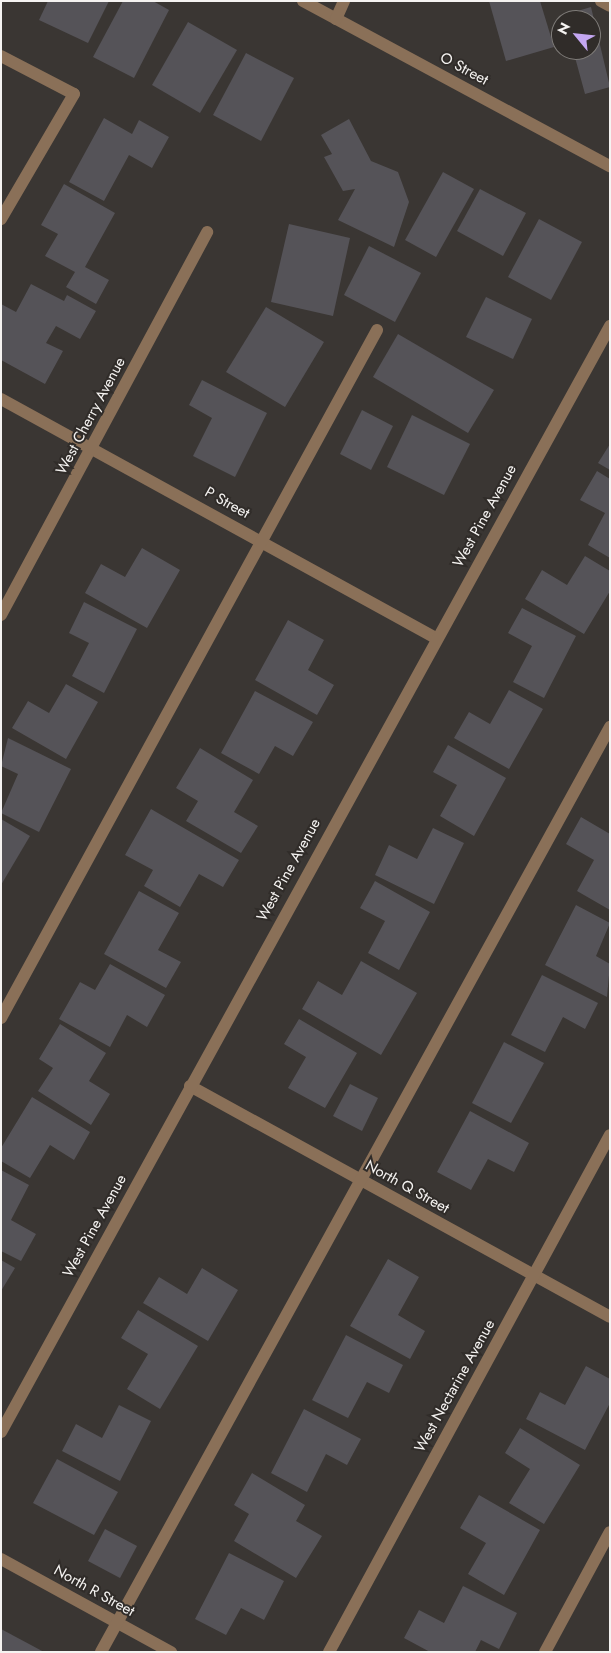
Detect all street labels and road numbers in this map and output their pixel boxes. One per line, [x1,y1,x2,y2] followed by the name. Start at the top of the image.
[437,49,491,89] street label: O Street
[53,354,129,478] street label: West Cherry Avenue
[449,462,521,570] street label: West Pine Avenue
[201,483,253,523] street label: P Street
[253,816,325,924] street label: West Pine Avenue
[362,1157,452,1217] street label: North Q Street
[59,1172,131,1280] street label: West Pine Avenue
[411,1317,499,1455] street label: West Nectarine Avenue
[50,1561,138,1621] street label: North R Street

